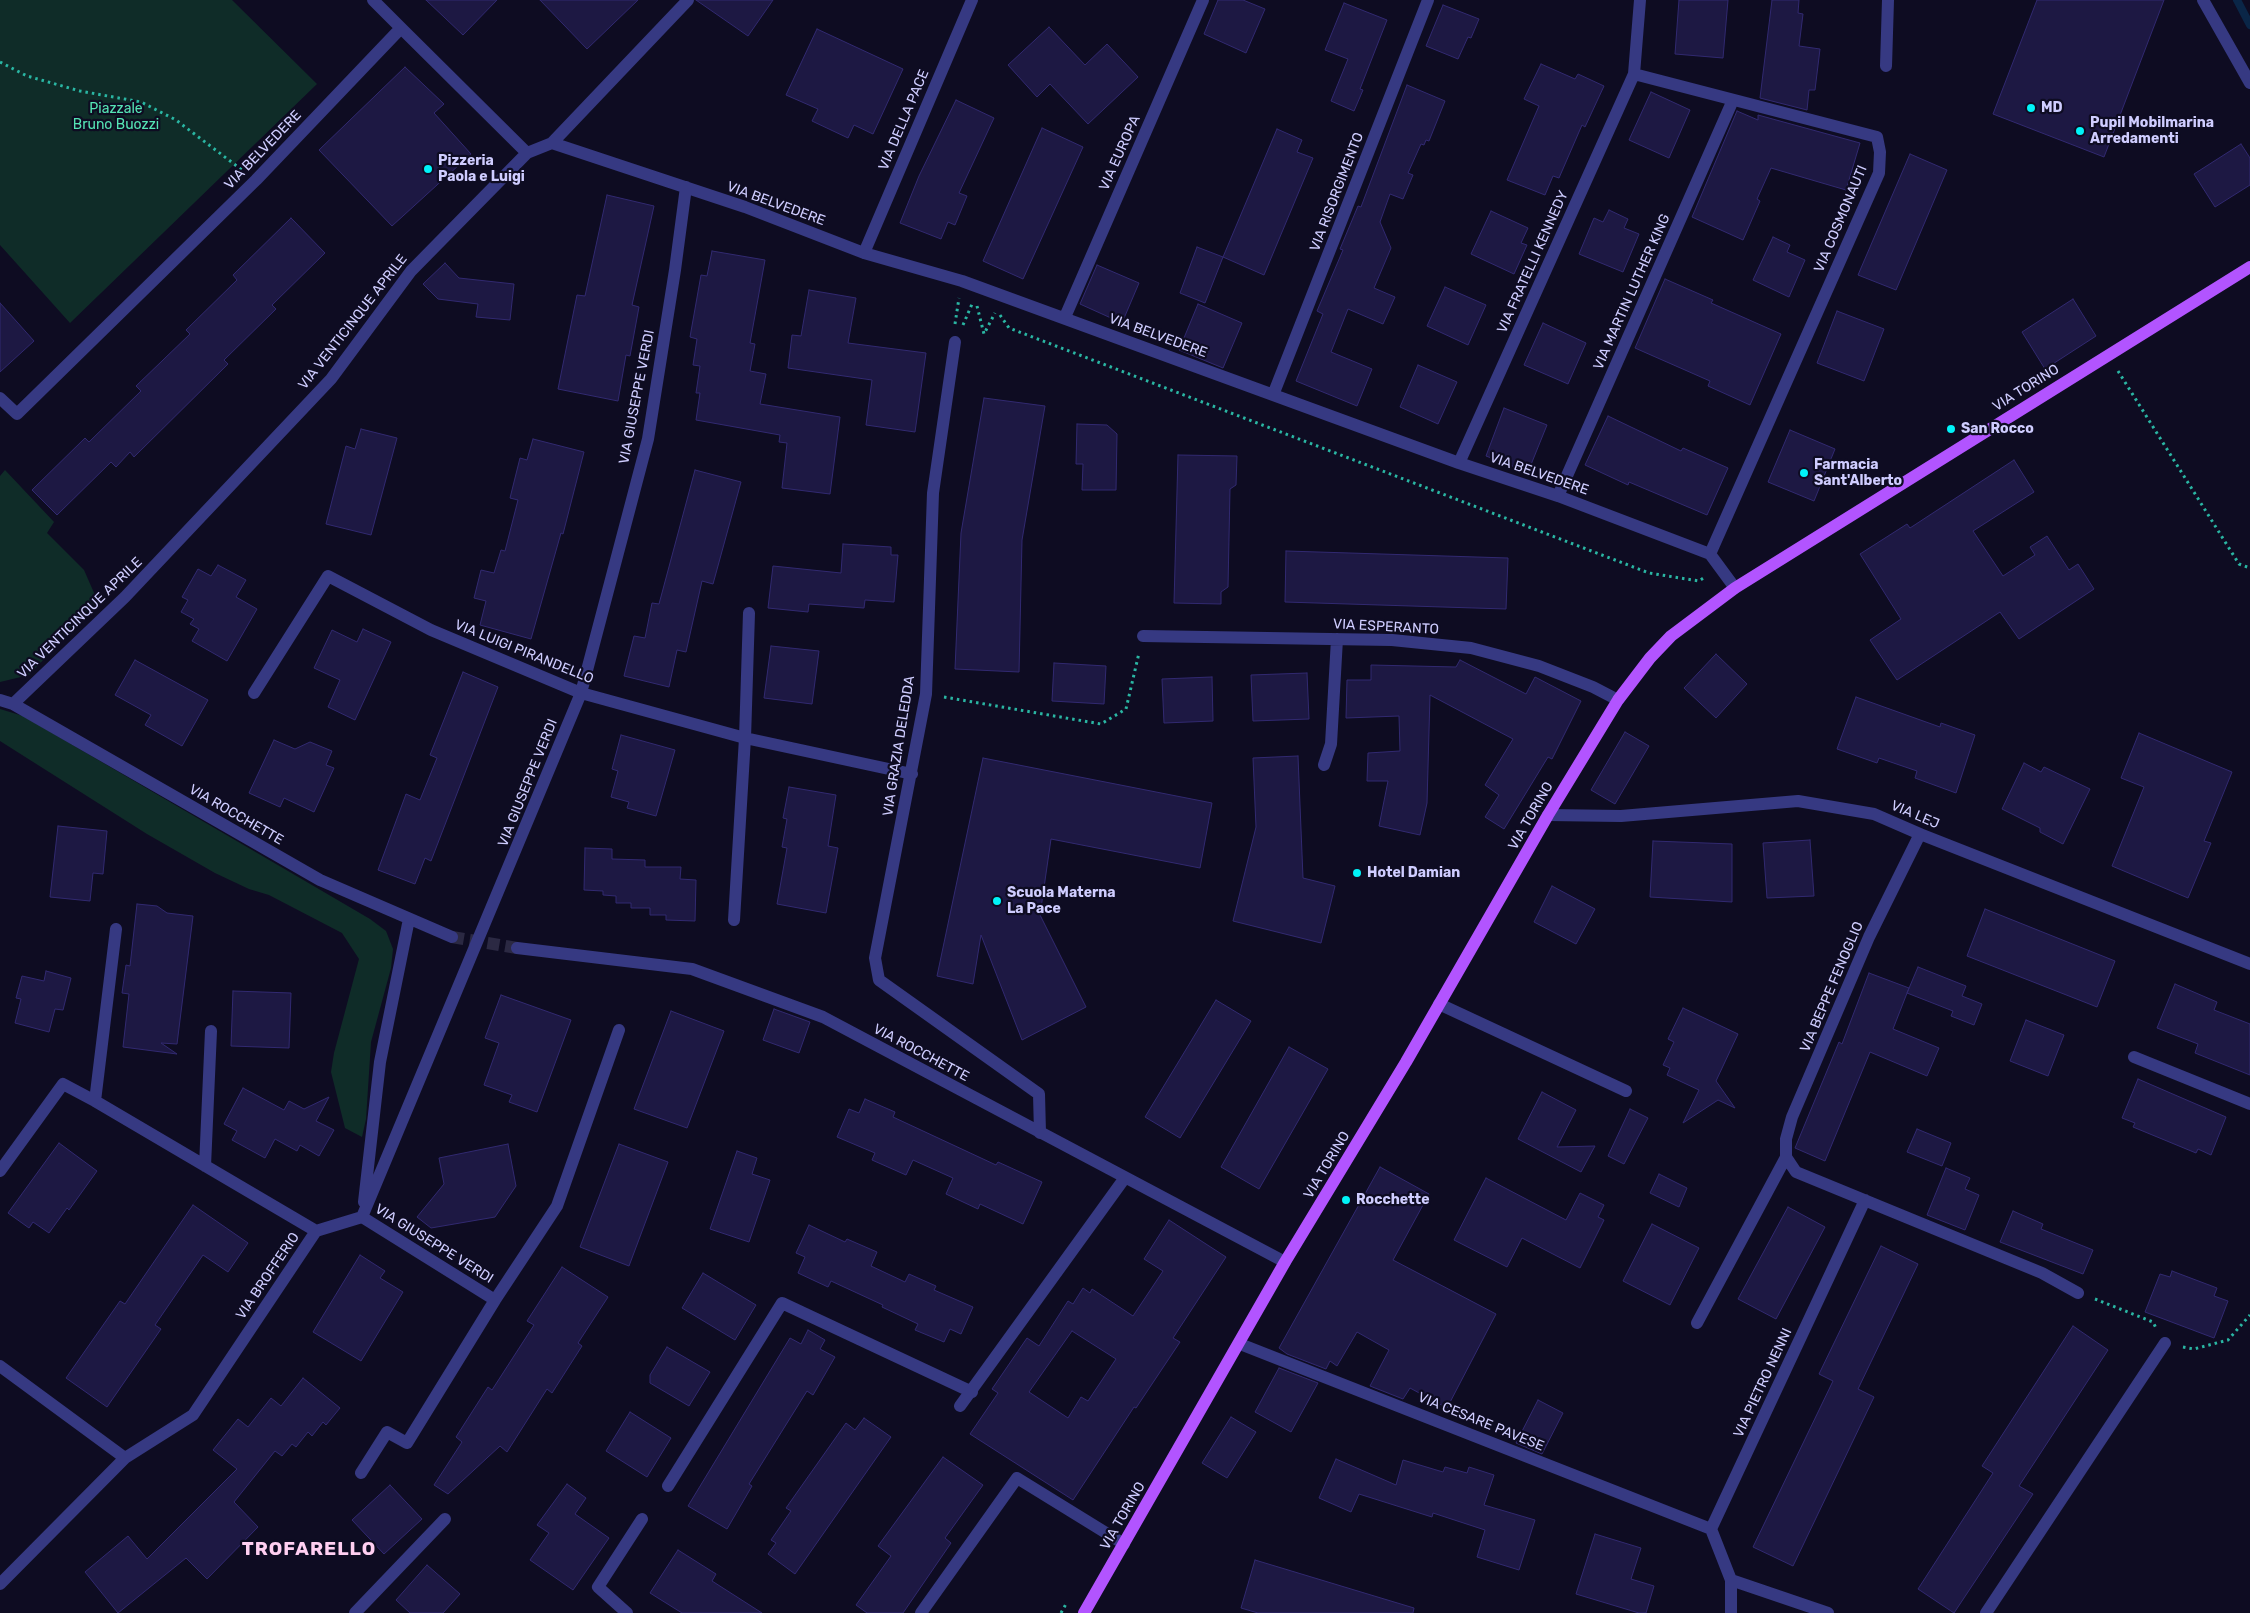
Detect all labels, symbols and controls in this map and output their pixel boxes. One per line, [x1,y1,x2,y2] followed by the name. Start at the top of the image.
[875,67,933,173] street label: VIA DELLA PACE
[2041,100,2063,116] place label: MD
[73,101,159,134] park label: Piazzale Bruno Buozzi
[2025,102,2037,114] marker: MD
[221,107,305,193] street label: VIA BELVEDERE
[1096,113,1144,193] street label: VIA EUROPA
[2090,115,2214,148] place label: Pupil Mobilmarina Arredamenti
[2074,125,2086,137] marker: Pupil Mobilmarina Arredamenti
[1307,130,1367,254] street label: VIA RISORGIMENTO
[438,153,525,186] place label: Pizzeria Paola e Luigi
[422,163,434,175] marker: Pizzeria Paola e Luigi
[1811,163,1871,275] street label: VIA COSMONAUTI
[724,178,828,230] street label: VIA BELVEDERE
[1494,188,1572,336] street label: VIA FRATELLI KENNEDY
[1590,212,1674,372] street label: VIA MARTIN LUTHER KING
[295,251,411,393] street label: VIA VENTICINQUE APRILE
[1106,310,1210,362] street label: VIA BELVEDERE
[616,328,658,466] street label: VIA GIUSEPPE VERDI
[1990,361,2062,415] street label: VIA TORINO
[1961,421,2034,437] place label: San Rocco
[1945,423,1957,435] marker: San Rocco
[1487,449,1591,499] street label: VIA BELVEDERE
[1814,457,1902,490] place label: Farmacia Sant'Alberto
[1798,467,1810,479] marker: Farmacia Sant'Alberto
[14,554,146,682] street label: VIA VENTICINQUE APRILE
[452,616,596,688] street label: VIA LUIGI PIRANDELLO
[1333,616,1439,638] street label: VIA ESPERANTO
[880,675,918,817] street label: VIA GRAZIA DELEDDA
[495,717,561,849] street label: VIA GIUSEPPE VERDI
[1505,779,1557,853] street label: VIA TORINO
[186,781,286,849] street label: VIA ROCCHETTE
[1888,797,1942,833] street label: VIA LEJ
[1367,865,1460,881] place label: Hotel Damian
[1351,867,1363,879] marker: Hotel Damian
[1007,885,1116,918] place label: Scuola Materna La Pace
[991,895,1003,907] marker: Scuola Materna La Pace
[1797,919,1867,1055] street label: VIA BEPPE FENOGLIO
[870,1021,972,1085] street label: VIA ROCCHETTE
[1300,1128,1354,1202] street label: VIA TORINO
[1356,1192,1429,1208] place label: Rocchette
[1340,1194,1352,1206] marker: Rocchette
[372,1201,496,1287] street label: VIA GIUSEPPE VERDI
[233,1229,303,1323] street label: VIA BROFFERIO
[1730,1326,1796,1440] street label: VIA PIETRO NENNI
[1415,1389,1547,1455] street label: VIA CESARE PAVESE
[1097,1479,1149,1553] street label: VIA TORINO
[241,1539,377,1561] district label: TROFARELLO

